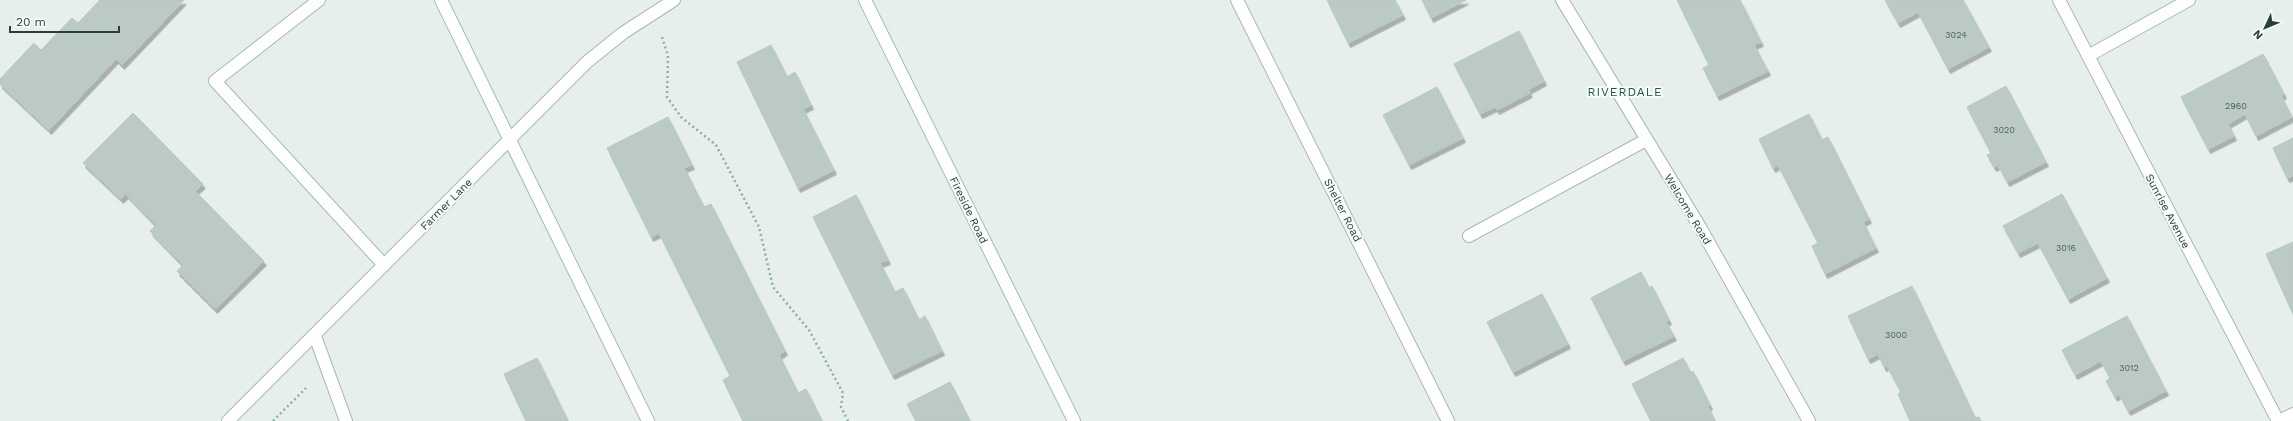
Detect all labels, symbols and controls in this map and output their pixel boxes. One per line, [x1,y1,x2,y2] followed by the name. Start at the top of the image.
[10,8,119,34] scale bar
[2245,8,2285,48] north arrow
[16,15,46,29] text: 20 m
[2251,27,2266,42] text: N
[1945,30,1967,40] house number: 3024
[1587,85,1663,99] district label: RIVERDALE
[2225,101,2247,111] house number: 2960
[1993,125,2015,135] house number: 3020
[1661,172,1714,247] street label: Welcome Road
[2142,172,2193,251] street label: Sunrise Avenue
[947,175,990,246] street label: Fireside Road
[418,176,475,233] street label: Farmer Lane
[1321,176,1364,244] street label: Shelter Road
[2056,243,2076,253] house number: 3016
[1885,330,1907,340] house number: 3000
[2119,363,2139,373] house number: 3012

